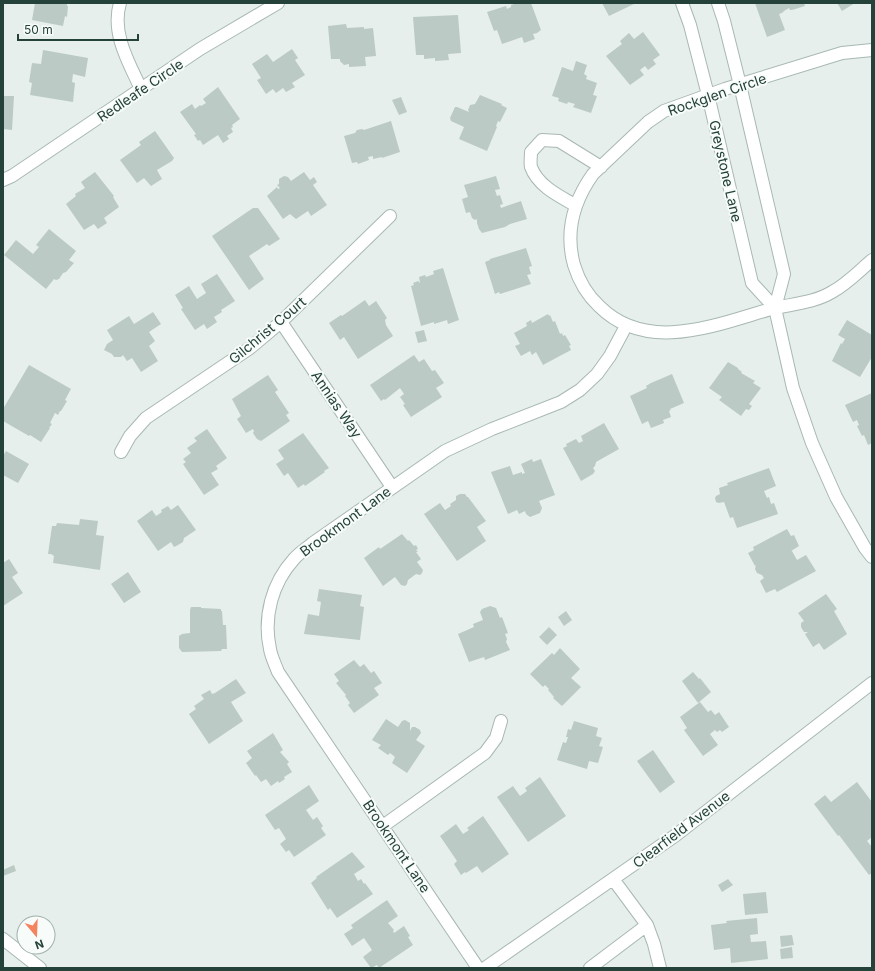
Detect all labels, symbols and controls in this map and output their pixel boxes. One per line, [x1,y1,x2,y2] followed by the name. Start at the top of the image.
[18,16,138,42] scale bar
[24,22,53,37] text: 50 m
[94,55,186,125] street label: Redleafe Circle
[665,69,769,119] street label: Rockglen Circle
[706,118,746,224] street label: Greystone Lane
[225,293,309,367] street label: Gilchrist Court
[308,367,366,441] street label: Annias Way
[296,482,394,560] street label: Brookmont Lane
[629,787,733,871] street label: Clearfield Avenue
[360,796,434,896] street label: Brookmont Lane
[16,915,56,955] north arrow
[33,936,46,952] text: N

